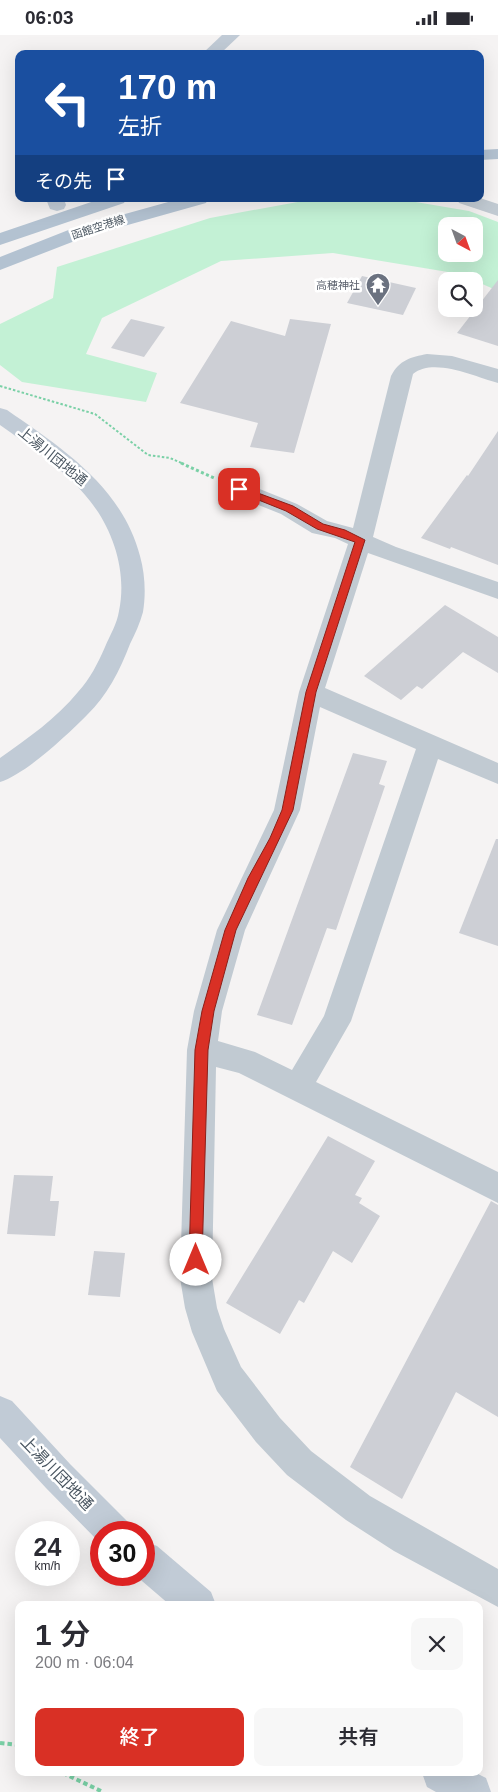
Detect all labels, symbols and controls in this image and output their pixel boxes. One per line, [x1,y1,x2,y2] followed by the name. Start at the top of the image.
[25,7,74,28] text: 06:03
[118,67,217,106] text: 170 m
[35,70,100,135] icon: left
[118,114,162,139] text: 左折
[102,165,130,193] icon: arrive
[35,171,92,192] text: その先
[70,213,126,241] street label: 函館空港線
[438,217,482,263] north arrow
[438,217,483,317] map controls
[365,272,391,306] temple icon: 高穂神社
[438,272,483,317] button: search
[316,279,360,291] place label: 高穂神社
[15,423,91,489] street label: 上湯川団地通
[218,468,260,510] pin
[225,475,253,503] icon: arrive
[169,1233,221,1285] position arrow
[18,1433,96,1513] street label: 上湯川団地通
[90,1521,155,1586] speed limit sign: 30
[34,1533,61,1561] text: 24
[34,1559,61,1573] text: km/h
[35,1618,90,1651] text: 1 分
[411,1618,463,1670] button: close
[35,1654,134,1671] text: 200 m · 06:04
[35,1708,244,1766] button: 終了
[254,1708,463,1766] button: 共有

